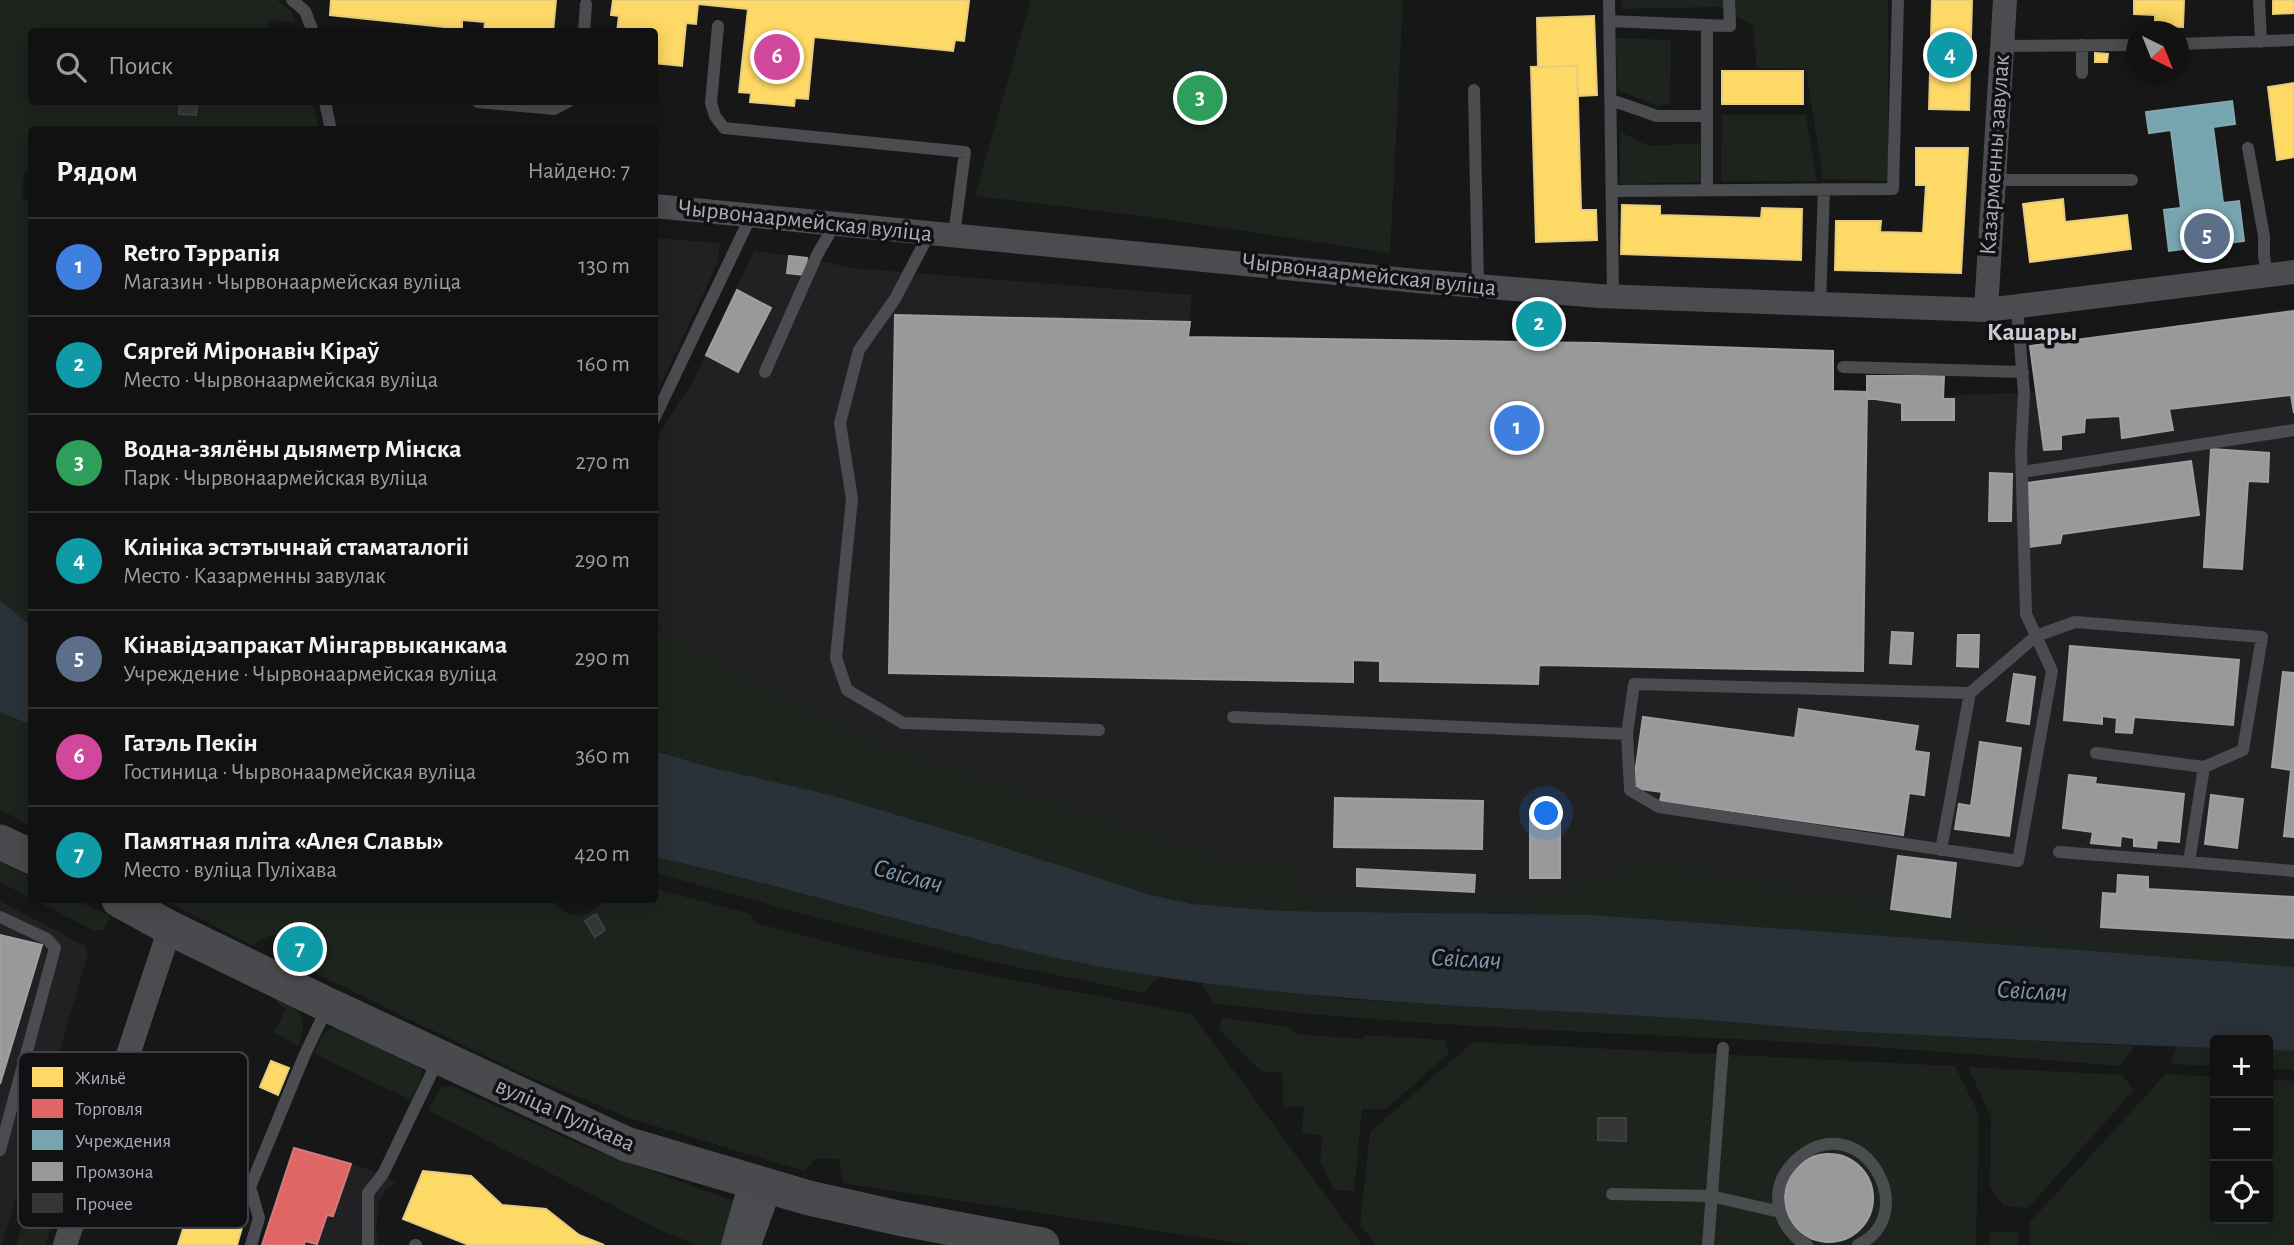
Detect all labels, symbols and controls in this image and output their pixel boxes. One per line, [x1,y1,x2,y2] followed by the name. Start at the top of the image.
[2126,21,2189,84] north arrow
[28,28,658,105] search box
[1927,29,1973,81] pin: 4
[754,31,800,83] pin: 6
[52,48,90,86] icon: search
[108,53,173,79] text: Поиск
[1976,54,2014,256] street label: Казарменны завулак
[1177,72,1223,124] pin: 3
[56,157,138,187] text: Рядом
[527,160,630,183] text: Найдено: 7
[677,196,933,246] street label: Чырвонаармейская вуліца
[2184,210,2230,262] pin: 5
[123,240,280,266] text: Retro Тэррапія
[1241,250,1497,300] street label: Чырвонаармейская вуліца
[75,255,83,278] text: 1
[578,255,630,278] text: 130 m
[123,271,461,294] text: Магазин · Чырвонаармейская вуліца
[1516,298,1562,350] pin: 2
[1987,319,2077,345] district label: Кашары
[123,338,379,364] text: Сяргей Міронавіч Кіраў
[74,353,84,376] text: 2
[577,353,630,376] text: 160 m
[123,369,438,392] text: Место · Чырвонаармейская вуліца
[1494,402,1540,454] pin: 1
[123,436,462,462] text: Водна-зялёны дыяметр Мінска
[74,451,84,474] text: 3
[576,451,630,474] text: 270 m
[123,467,428,490] text: Парк · Чырвонаармейская вуліца
[123,534,469,560] text: Клініка эстэтычнай стаматалогіі
[73,549,85,572] text: 4
[574,549,630,572] text: 290 m
[123,565,386,588] text: Место · Казарменны завулак
[123,632,507,658] text: Кінавідэапракат Мінгарвыканкама
[74,647,84,670] text: 5
[574,647,630,670] text: 290 m
[123,663,497,686] text: Учреждение · Чырвонаармейская вуліца
[123,730,258,756] text: Гатэль Пекін
[73,745,85,768] text: 6
[575,745,630,768] text: 360 m
[123,761,476,784] text: Гостиница · Чырвонаармейская вуліца
[1529,796,1563,830] your location
[123,828,444,854] text: Памятная пліта «Алея Славы»
[74,843,84,866] text: 7
[574,843,630,866] text: 420 m
[871,854,945,898] water label: Свіслач
[123,859,337,882] text: Место · вуліца Пуліхава
[277,923,323,975] pin: 7
[1430,944,1502,974] water label: Свіслач
[1996,976,2068,1006] water label: Свіслач
[2210,1035,2273,1224] map controls
[2210,1035,2273,1098] button: +
[18,1052,248,1228] legend
[75,1069,126,1088] text: Жильё
[492,1074,638,1156] street label: вуліца Пуліхава
[2210,1098,2273,1161] button: −
[75,1100,143,1119] text: Торговля
[75,1132,171,1151] text: Учреждения
[2210,1161,2273,1224] button: locate
[75,1163,154,1182] text: Промзона
[75,1195,133,1214] text: Прочее

